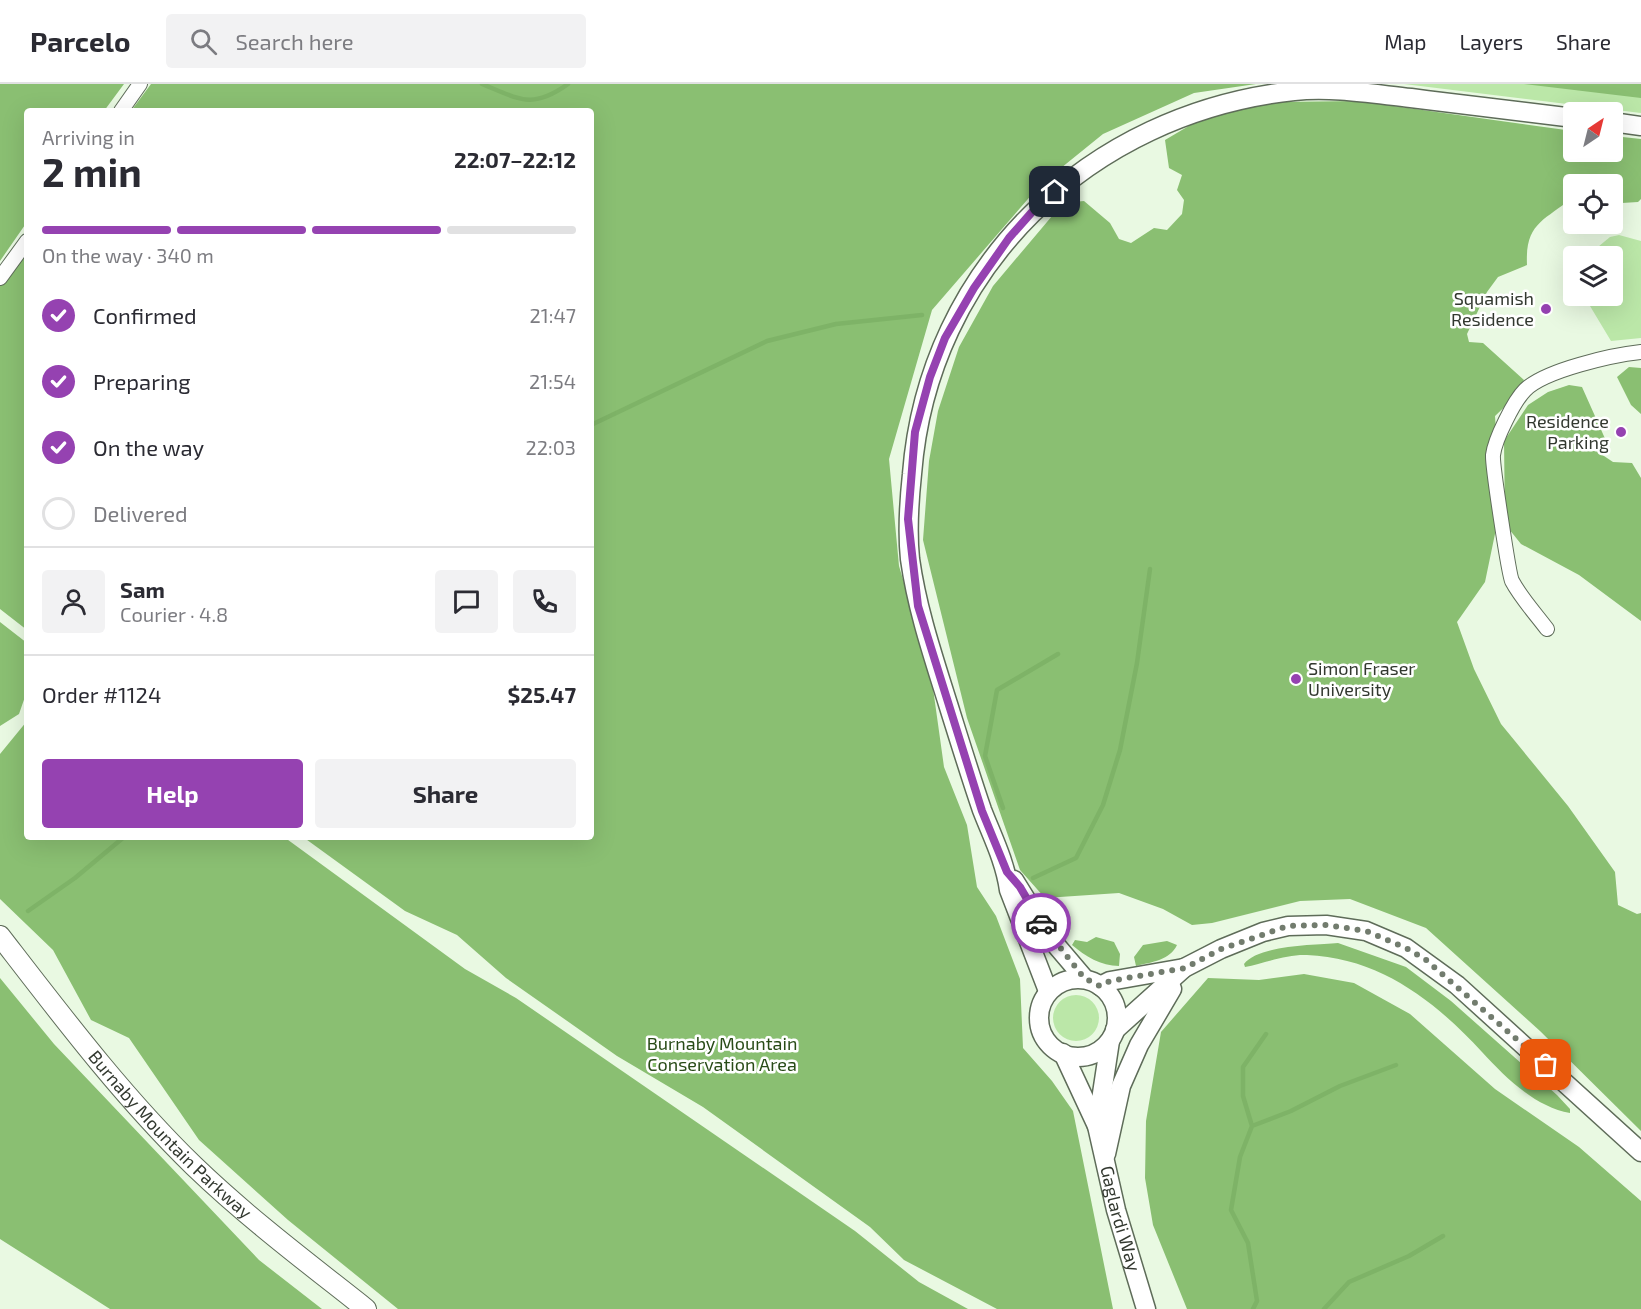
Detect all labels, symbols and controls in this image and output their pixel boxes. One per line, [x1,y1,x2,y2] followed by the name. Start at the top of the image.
[166,14,586,68] search box
[30,24,130,58] text: Parcelo
[187,25,220,58] icon: search
[235,28,354,54] text: Search here
[1384,29,1426,54] text: Map
[1459,29,1523,54] text: Layers
[1556,29,1611,54] text: Share
[1563,102,1623,162] north arrow
[1563,102,1623,306] map controls
[42,125,135,149] text: Arriving in
[454,146,576,172] text: 22:07–22:12
[42,148,142,195] text: 2 min
[1029,166,1080,217] pin
[1563,174,1623,234] button: locate
[1038,175,1071,208] icon: home
[42,243,214,267] text: On the way · 340 m
[1563,246,1623,306] button: layers
[1451,287,1534,330] place label: Squamish Residence
[42,299,75,332] icon: check
[93,302,197,328] text: Confirmed
[1539,302,1553,316] marker: Squamish Residence
[530,303,576,327] text: 21:47
[42,365,75,398] icon: check
[93,368,191,394] text: Preparing
[529,369,576,393] text: 21:54
[1526,410,1609,453] place label: Residence Parking
[1614,425,1628,439] marker: Residence Parking
[42,431,75,464] icon: check
[93,434,204,460] text: On the way
[526,435,576,459] text: 22:03
[93,500,188,526] text: Delivered
[42,570,105,633] button: person
[435,570,498,633] button: chat
[513,570,576,633] button: phone
[120,576,165,602] text: Sam
[120,602,228,626] text: Courier · 4.8
[1308,657,1416,700] place label: Simon Fraser University
[1289,672,1303,686] marker: Simon Fraser University
[42,681,161,707] text: Order #1124
[507,681,576,707] text: $25.47
[42,759,303,828] button: Help
[315,759,576,828] button: Share
[1011,893,1071,953] courier
[1025,907,1058,940] icon: car
[647,1032,797,1075] park label: Burnaby Mountain Conservation Area
[1520,1039,1571,1090] pin
[84,1046,257,1223] street label: Burnaby Mountain Parkway
[1529,1048,1562,1081] icon: bag
[1096,1164,1146,1274] street label: Gaglardi Way

